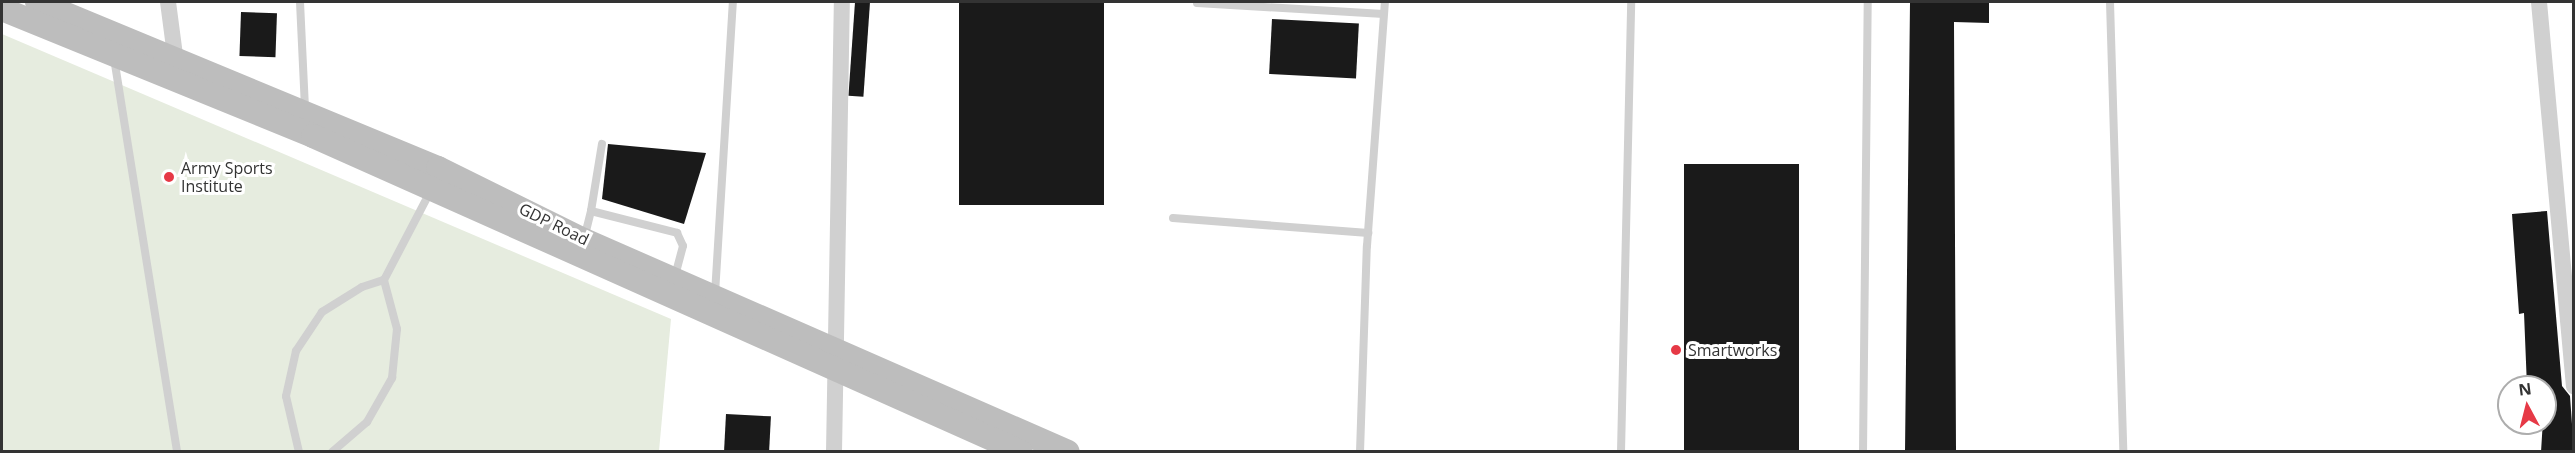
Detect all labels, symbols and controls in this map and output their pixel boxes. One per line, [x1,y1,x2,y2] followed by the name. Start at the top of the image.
[181,158,273,196] place label: Army Sports Institute
[162,170,176,184] marker: Army Sports Institute
[516,199,592,249] street label: GDP Road
[1688,340,1777,360] place label: Smartworks
[1669,343,1683,357] marker: Smartworks
[2497,375,2557,435] north arrow
[2517,377,2533,401] text: N

